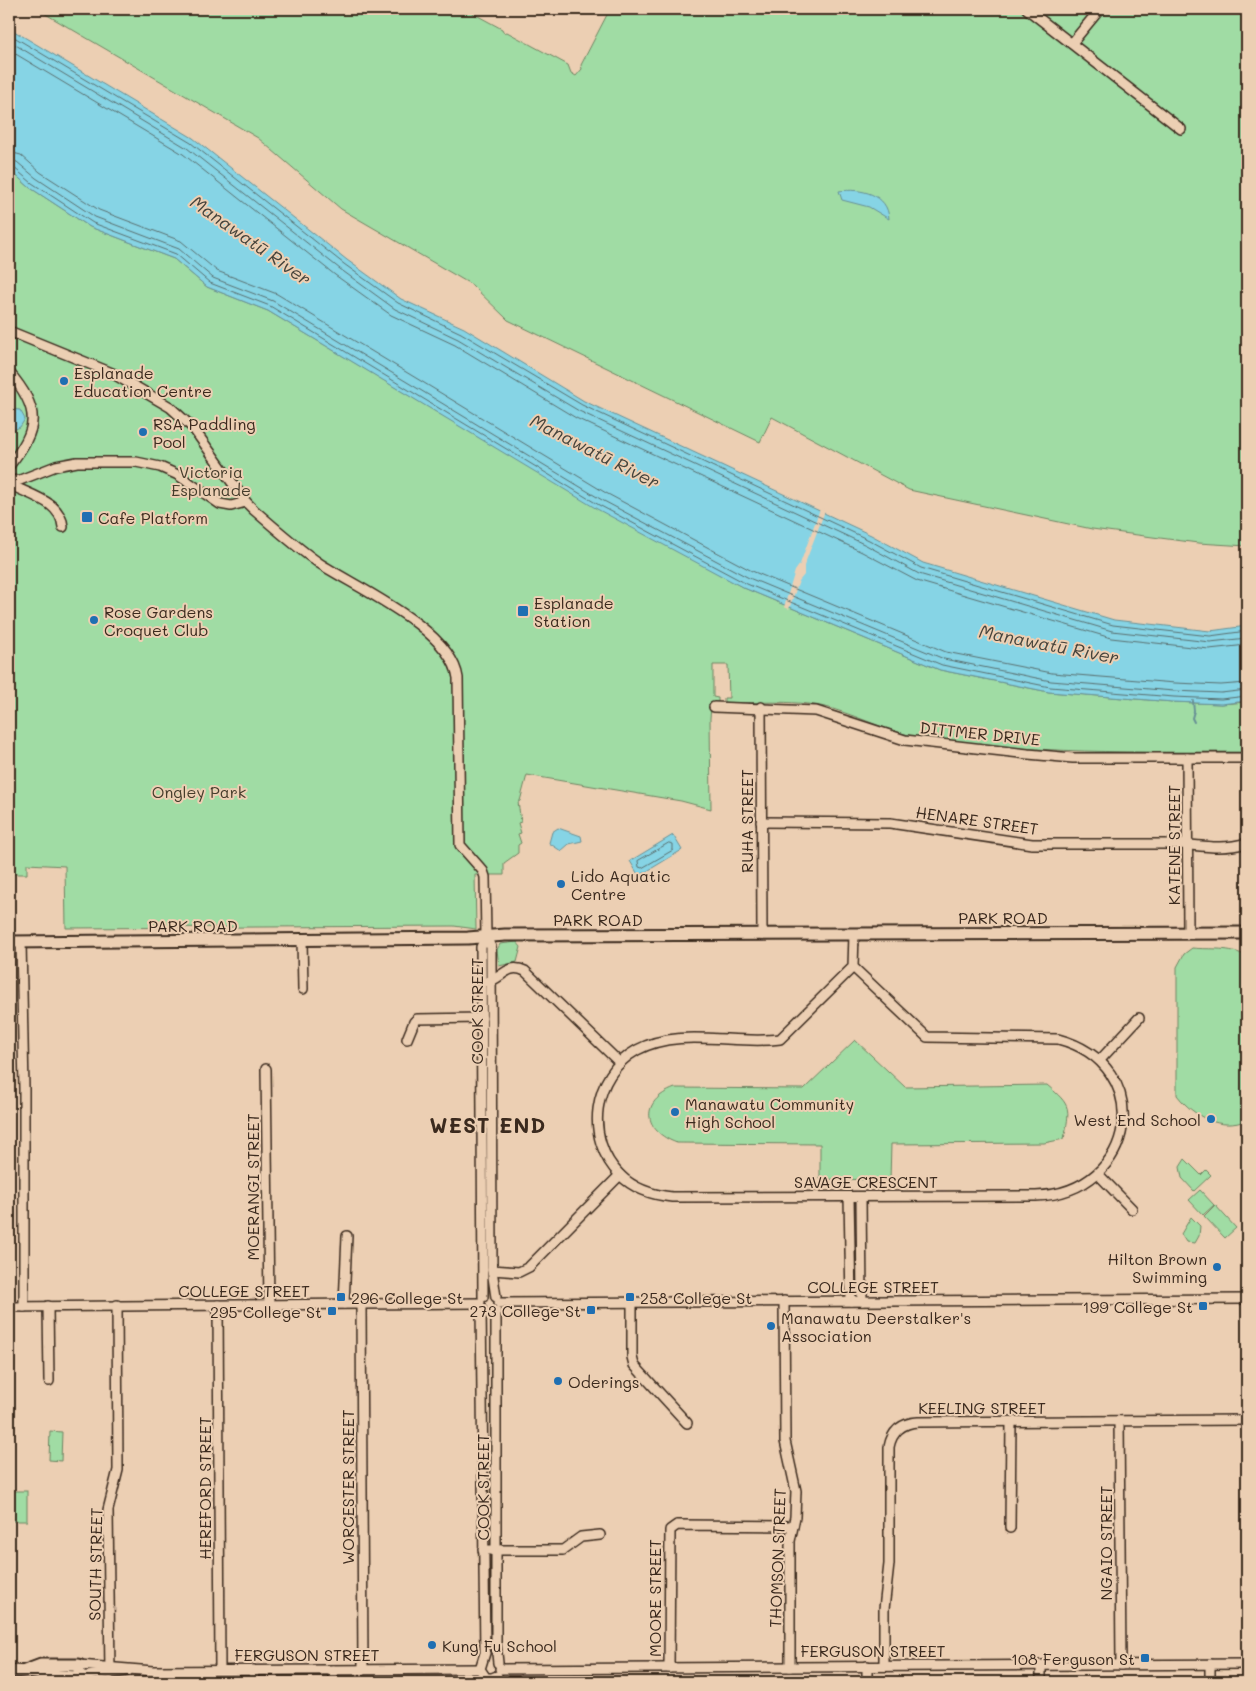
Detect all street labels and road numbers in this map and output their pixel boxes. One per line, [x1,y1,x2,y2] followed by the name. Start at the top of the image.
[919,716,1041,750] street label: DITTMER DRIVE
[736,769,757,873] street label: RUHA STREET
[1163,785,1184,905] street label: KATENE STREET
[914,801,1040,839] street label: HENARE STREET
[958,907,1048,928] street label: PARK ROAD
[553,909,643,930] street label: PARK ROAD
[148,915,238,936] street label: PARK ROAD
[466,957,487,1065] street label: COOK STREET
[242,1113,263,1261] street label: MOERANGI STREET
[794,1171,938,1192] street label: SAVAGE CRESCENT
[807,1276,939,1297] street label: COLLEGE STREET
[178,1280,310,1301] street label: COLLEGE STREET
[918,1397,1046,1418] street label: KEELING STREET
[337,1409,358,1565] street label: WORCESTER STREET
[194,1416,215,1560] street label: HEREFORD STREET
[472,1433,493,1541] street label: COOK STREET
[1095,1485,1116,1600] street label: NGAIO STREET
[764,1488,790,1628] street label: THOMSON STREET
[84,1507,106,1621] street label: SOUTH STREET
[644,1539,665,1657] street label: MOORE STREET
[801,1640,946,1661] street label: FERGUSON STREET
[235,1644,380,1665] street label: FERGUSON STREET

